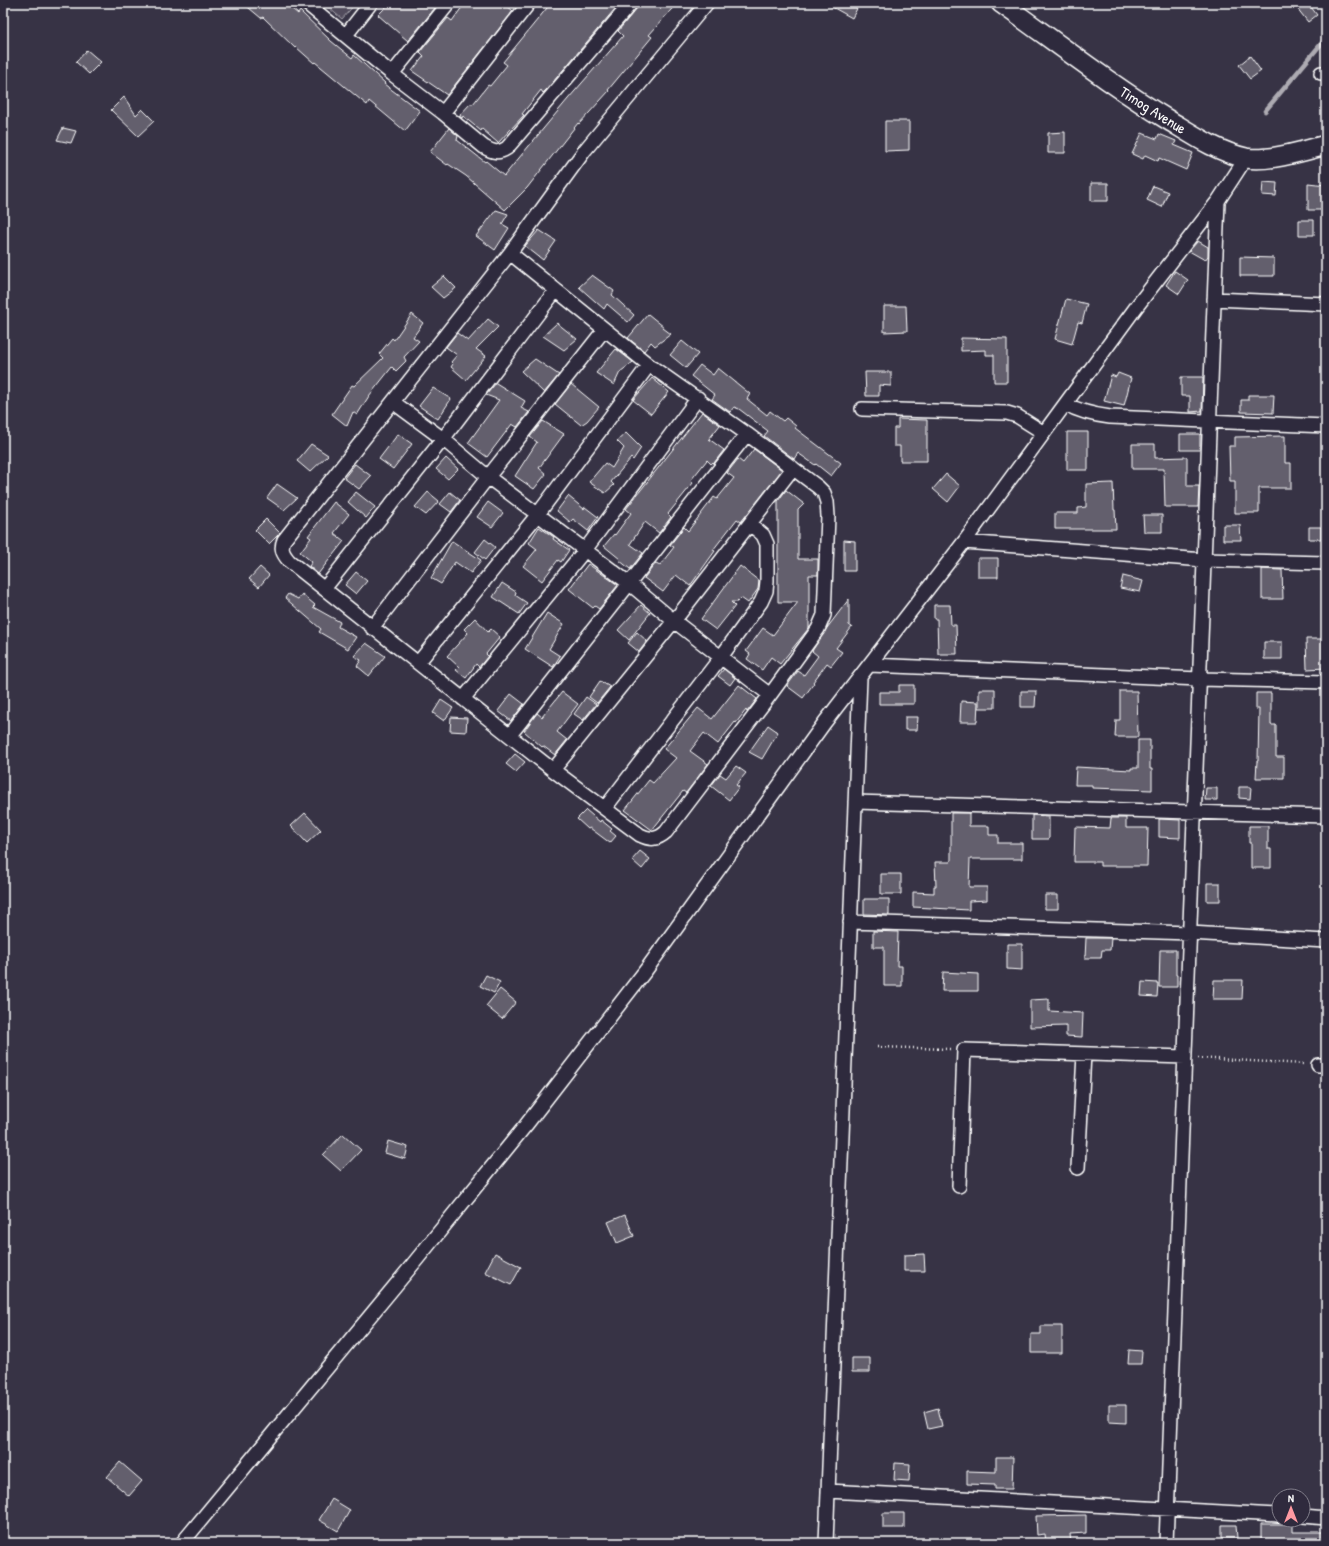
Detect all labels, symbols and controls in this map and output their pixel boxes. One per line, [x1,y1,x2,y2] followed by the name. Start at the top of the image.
[1116,81,1190,139] street label: Timog Avenue
[1271,1488,1311,1528] north arrow
[1288,1491,1294,1505] text: N

